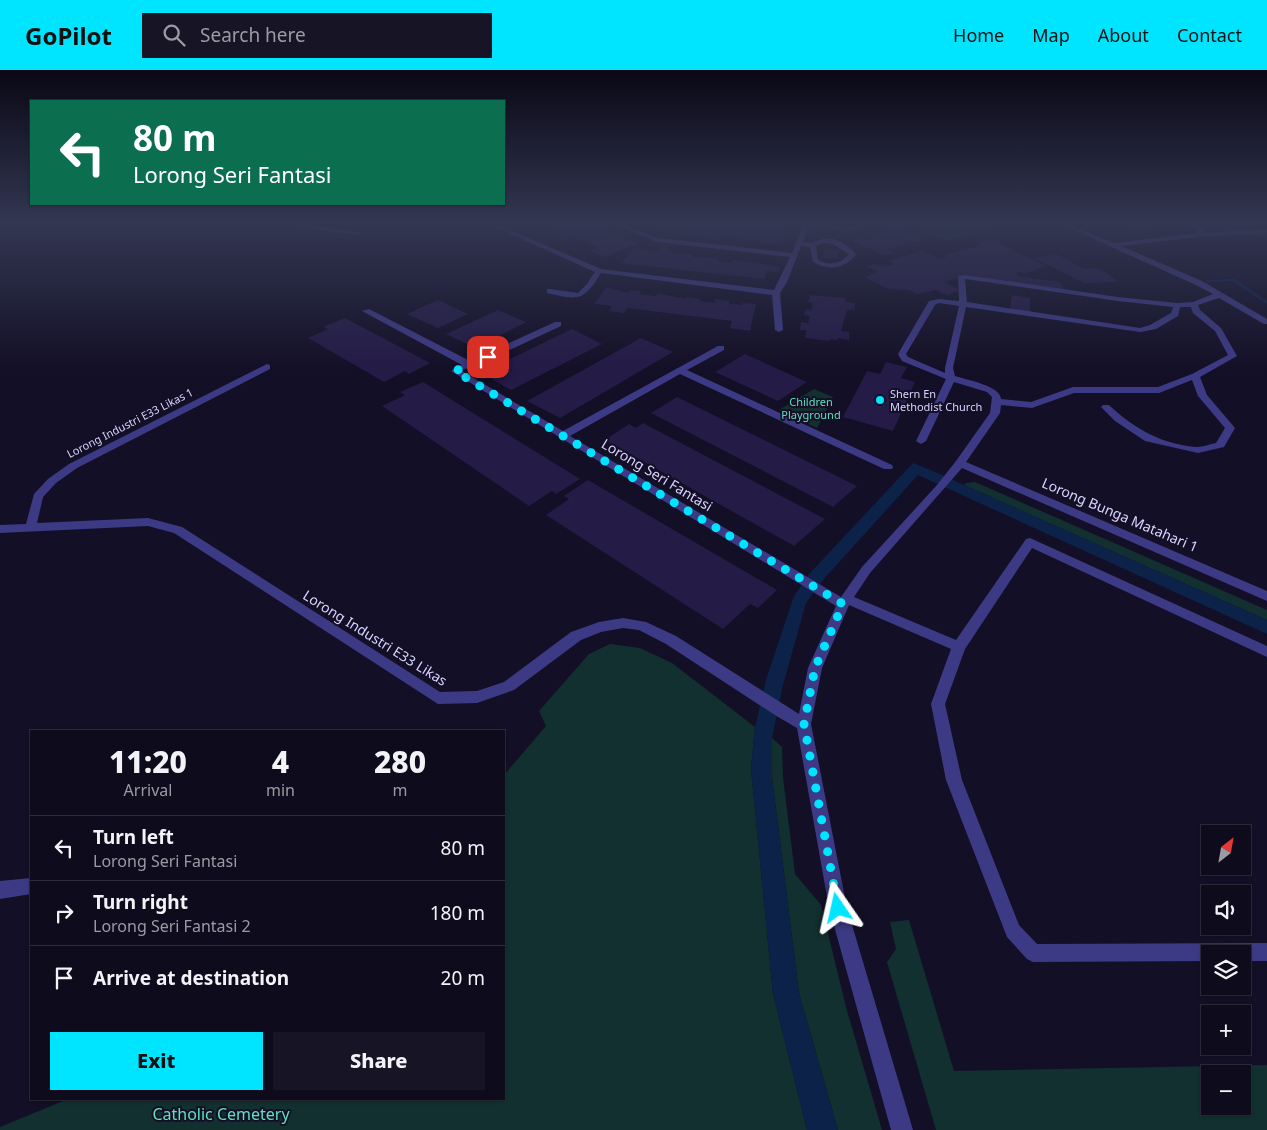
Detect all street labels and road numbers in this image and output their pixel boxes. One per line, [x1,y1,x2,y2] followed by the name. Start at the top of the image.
[64,384,196,461] street label: Lorong Industri E33 Likas 1
[598,434,716,515] street label: Lorong Seri Fantasi
[1039,473,1201,556] street label: Lorong Bunga Matahari 1
[300,585,451,690] street label: Lorong Industri E33 Likas

